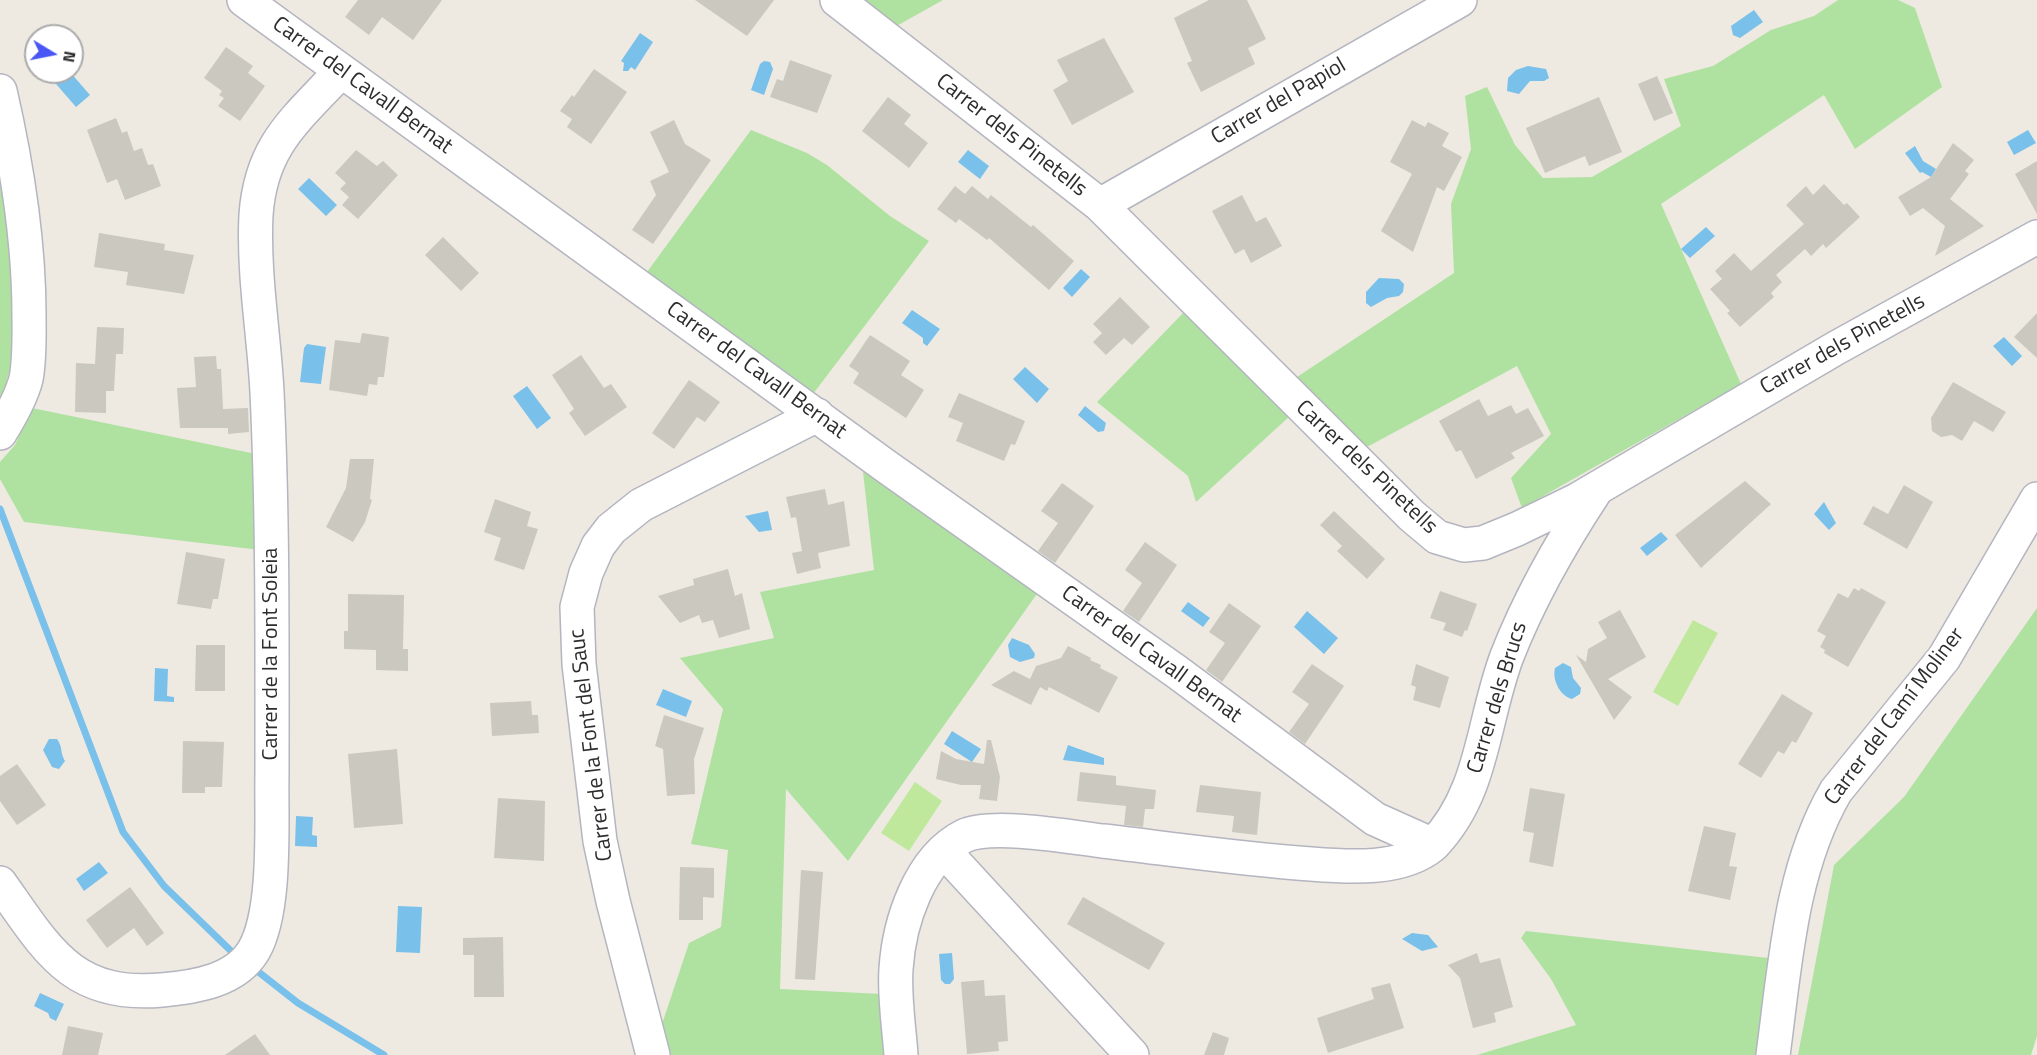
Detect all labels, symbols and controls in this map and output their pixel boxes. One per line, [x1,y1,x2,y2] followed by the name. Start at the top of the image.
[267,12,457,160] street label: Carrer del Cavall Bernat
[24,24,84,84] north arrow
[57,49,83,64] text: N
[1207,53,1351,151] street label: Carrer del Papiol
[930,69,1092,203] street label: Carrer dels Pinetells
[1756,289,1930,401] street label: Carrer dels Pinetells
[661,297,851,445] street label: Carrer del Cavall Bernat
[1290,395,1442,541] street label: Carrer dels Pinetells
[259,548,285,760] street label: Carrer de la Font Soleia
[1056,581,1246,729] street label: Carrer del Cavall Bernat
[1462,619,1534,777] street label: Carrer dels Brucs
[1820,623,1970,811] street label: Carrer del Camí Moliner
[565,627,619,863] street label: Carrer de la Font del Sauc

